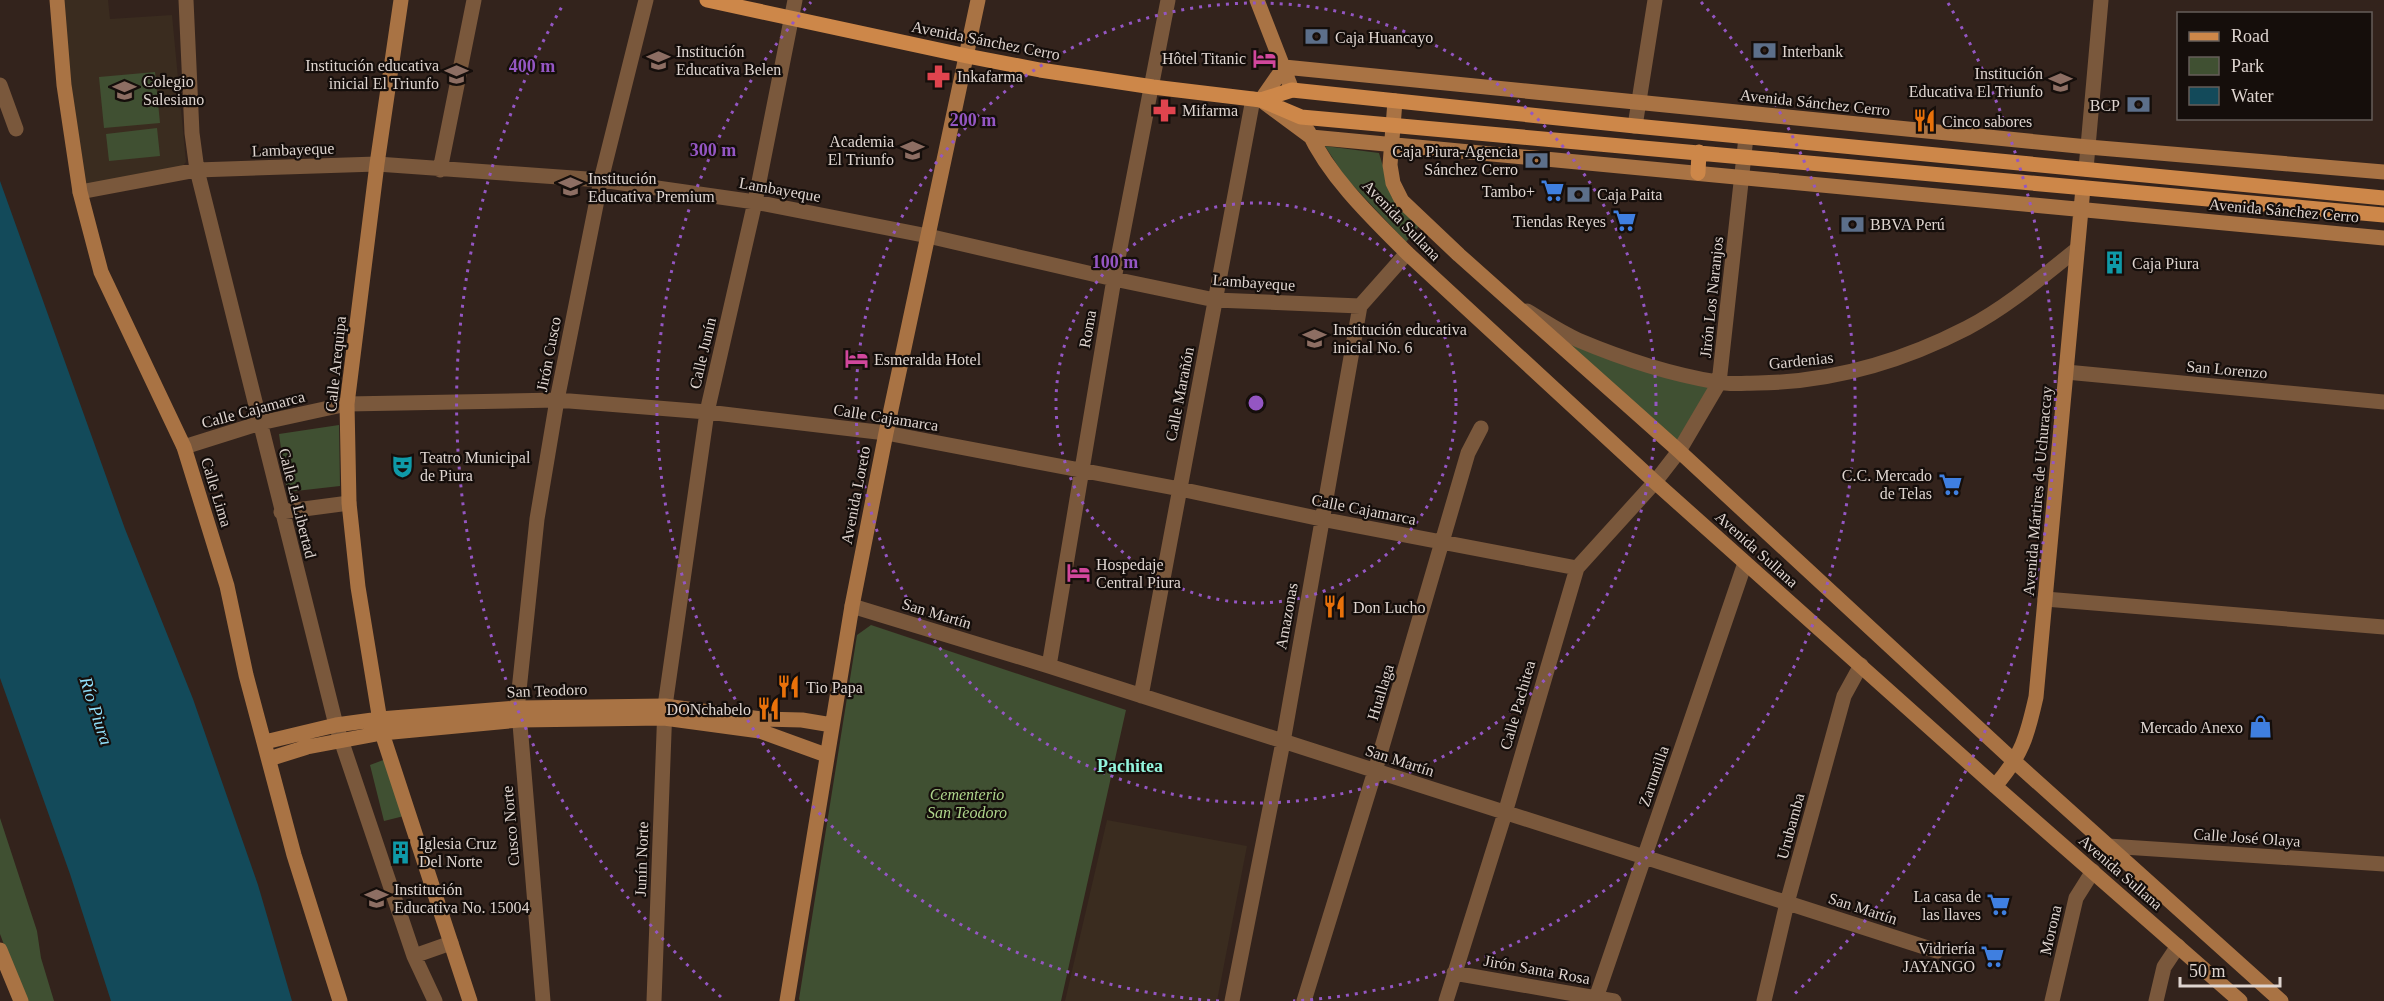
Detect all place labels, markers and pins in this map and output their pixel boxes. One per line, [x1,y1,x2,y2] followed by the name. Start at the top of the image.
[1304,24,1330,50] bank icon: Caja Huancayo
[1335,29,1433,47] place label: Caja Huancayo
[1751,38,1777,64] bank icon: Interbank
[676,43,781,78] place label: Institución Educativa Belen
[1782,43,1843,60] place label: Interbank
[1251,45,1277,71] hotel icon: Hôtel Titanic
[645,47,671,73] school or university icon: Institución Educativa Belen
[1162,50,1246,67] place label: Hôtel Titanic
[305,57,439,92] place label: Institución educativa inicial El Triunfo
[444,61,470,87] school or university icon: Institución educativa inicial El Triunfo
[926,63,952,89] pharmacy icon: Inkafarma
[1909,65,2043,100] place label: Institución Educativa El Triunfo
[957,68,1023,85] place label: Inkafarma
[2048,69,2074,95] school or university icon: Institución Educativa El Triunfo
[143,73,204,108] place label: Colegio Salesiano
[112,77,138,103] school or university icon: Colegio Salesiano
[2125,92,2151,118] bank icon: BCP
[1151,97,1177,123] pharmacy icon: Mifarma
[2090,97,2120,114] place label: BCP
[1182,102,1238,119] place label: Mifarma
[1911,108,1937,134] restaurant icon: Cinco sabores
[1942,113,2032,130] place label: Cinco sabores
[828,133,894,168] place label: Academia El Triunfo
[899,137,925,163] school or university icon: Academia El Triunfo
[1392,143,1518,178] place label: Caja Piura-Agencia Sánchez Cerro
[1523,147,1549,173] bank icon: Caja Piura-Agencia Sánchez Cerro
[588,170,715,205] place label: Institución Educativa Premium
[557,174,583,200] school or university icon: Institución Educativa Premium
[1540,178,1566,204] supermarket icon: Tambo+
[1566,181,1592,207] bank icon: Caja Paita
[1482,183,1535,200] place label: Tambo+
[1597,186,1662,204] place label: Caja Paita
[1611,208,1637,234] supermarket icon: Tiendas Reyes
[1839,211,1865,237] bank icon: BBVA Perú
[1513,213,1606,231] place label: Tiendas Reyes
[1870,216,1945,233] place label: BBVA Perú
[2101,250,2127,276] building icon: Caja Piura
[2132,255,2199,273] place label: Caja Piura
[1333,321,1467,356] place label: Institución educativa inicial No. 6
[1302,325,1328,351] school or university icon: Institución educativa inicial No. 6
[843,346,869,372] hotel icon: Esmeralda Hotel
[874,351,982,368] place label: Esmeralda Hotel
[1246,393,1266,413] centre of rings
[420,449,531,484] place label: Teatro Municipal de Piura
[389,453,415,479] theatre icon: Teatro Municipal de Piura
[1842,467,1932,502] place label: C.C. Mercado de Telas
[1937,471,1963,497] supermarket icon: C.C. Mercado de Telas
[1096,556,1181,591] place label: Hospedaje Central Piura
[1065,560,1091,586] hotel icon: Hospedaje Central Piura
[1322,594,1348,620] restaurant icon: Don Lucho
[1353,599,1425,616] place label: Don Lucho
[775,674,801,700] restaurant icon: Tio Papa
[806,679,863,697] place label: Tio Papa
[756,696,782,722] restaurant icon: DONchabelo
[667,701,751,718] place label: DONchabelo
[2248,714,2274,740] shop icon: Mercado Anexo
[2140,719,2243,736] place label: Mercado Anexo
[419,835,497,870] place label: Iglesia Cruz Del Norte
[388,839,414,865] building icon: Iglesia Cruz Del Norte
[394,881,530,916] place label: Institución Educativa No. 15004
[363,885,389,911] school or university icon: Institución Educativa No. 15004
[1913,888,1981,923] place label: La casa de las llaves
[1986,892,2012,918] supermarket icon: La casa de las llaves
[1903,940,1975,975] place label: Vidriería JAYANGO
[1980,944,2006,970] supermarket icon: Vidriería JAYANGO

